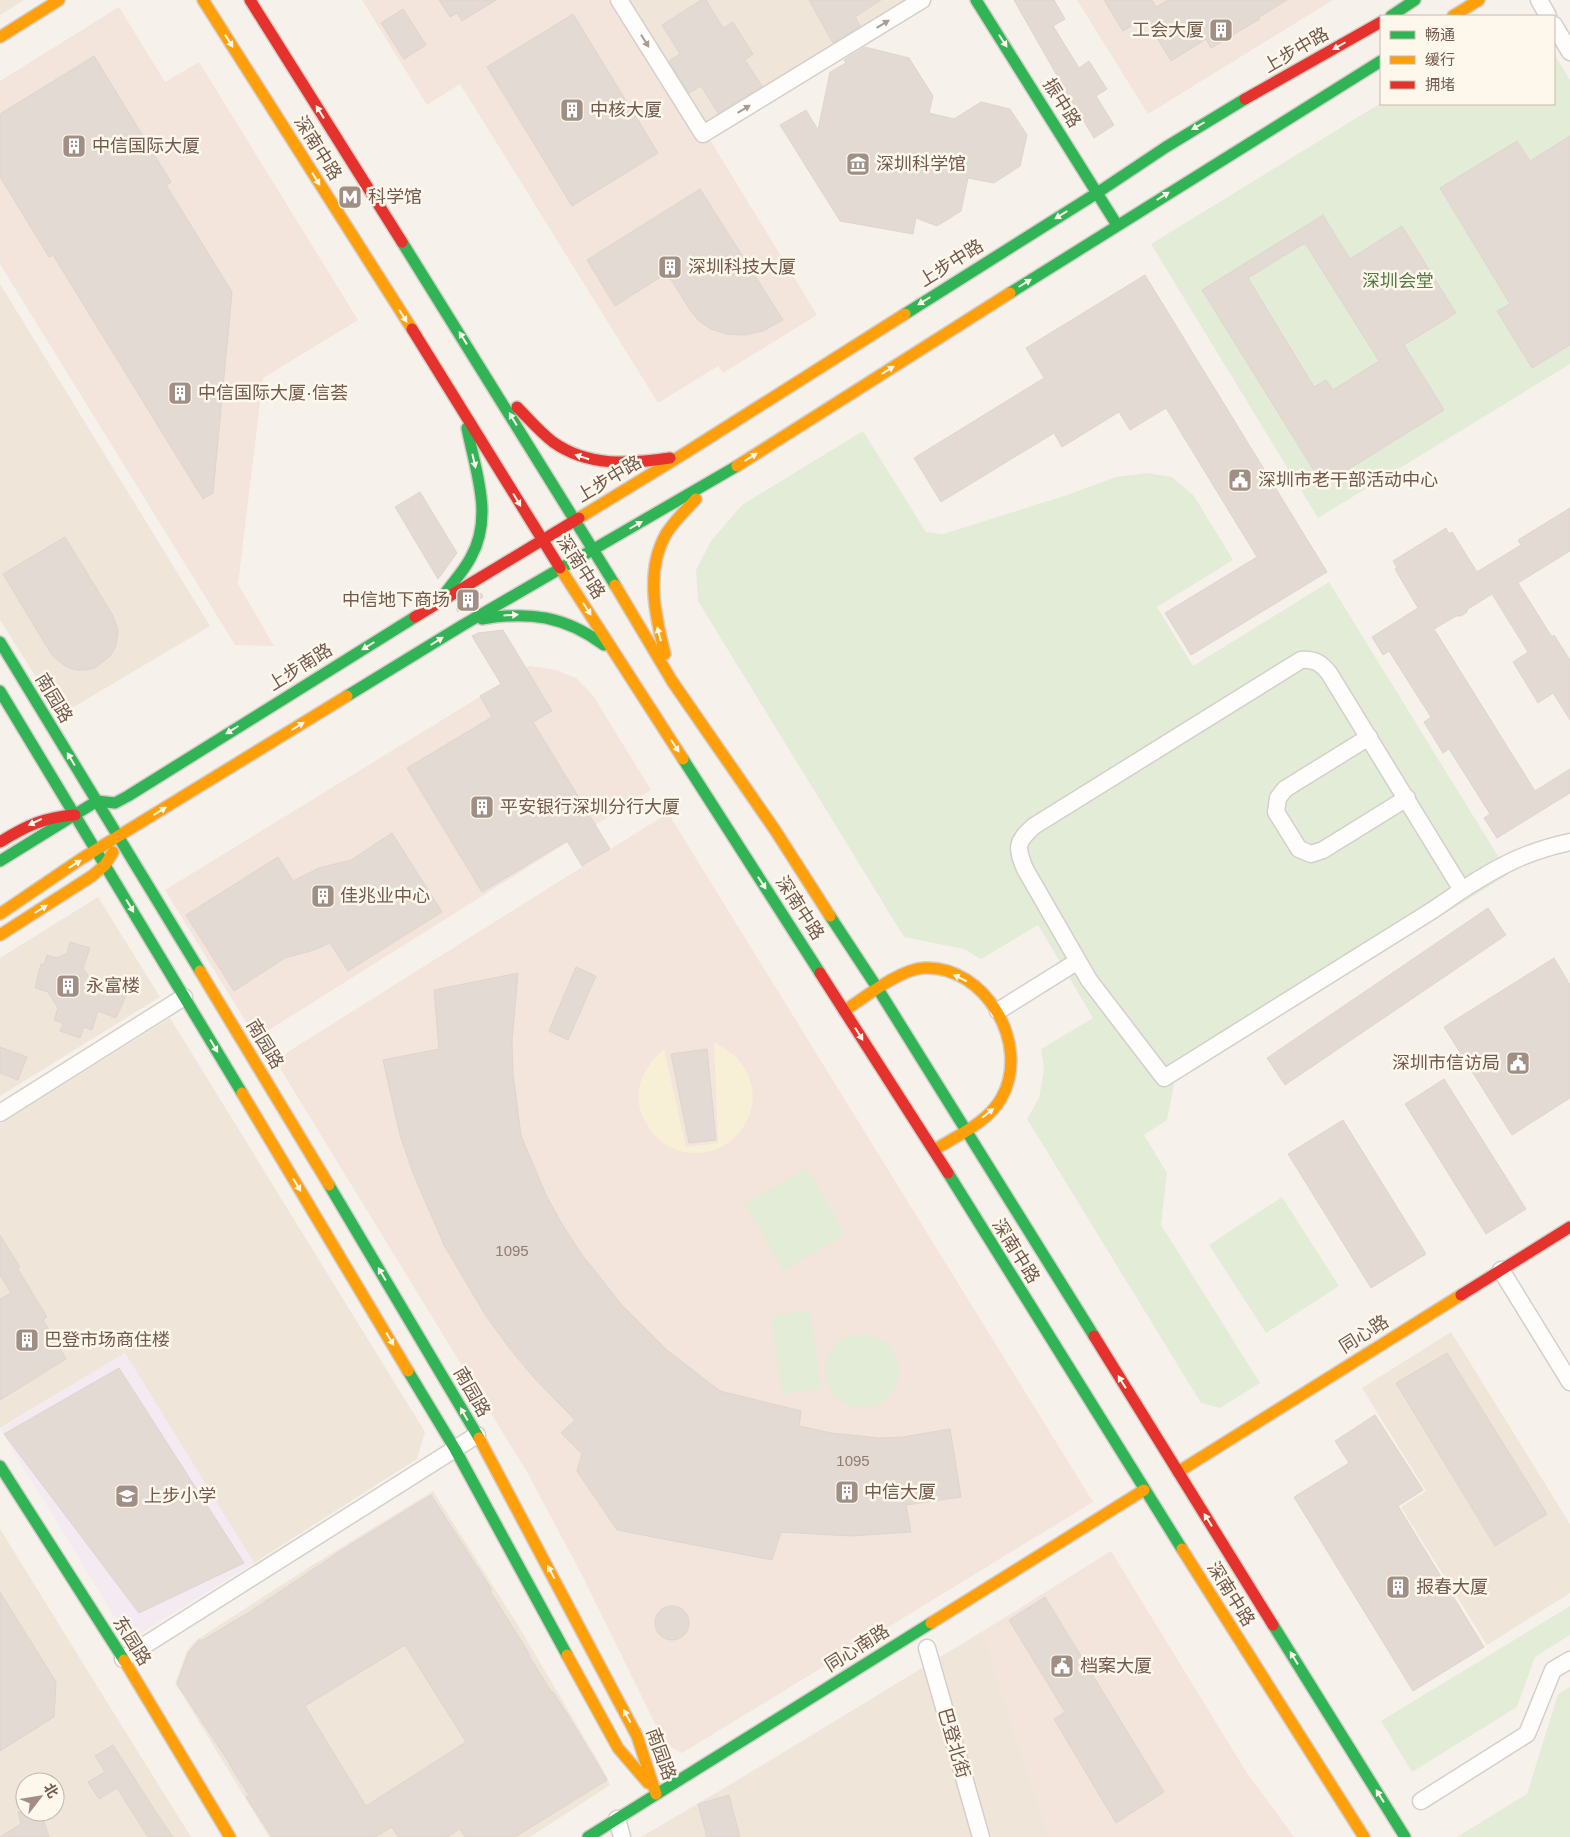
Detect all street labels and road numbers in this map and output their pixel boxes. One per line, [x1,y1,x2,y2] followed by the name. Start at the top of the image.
[1260,23,1332,77] street label: 上步中路
[1039,75,1085,131] street label: 振中路
[290,112,346,184] street label: 深南中路
[915,235,987,291] street label: 上步中路
[573,452,645,506] street label: 上步中路
[553,531,609,603] street label: 深南中路
[264,639,336,695] street label: 上步南路
[32,670,76,726] street label: 南园路
[772,872,828,944] street label: 深南中路
[243,1016,287,1072] street label: 南园路
[988,1215,1044,1287] street label: 深南中路
[1336,1311,1392,1357] street label: 同心路
[450,1364,494,1420] street label: 南园路
[1203,1558,1259,1630] street label: 深南中路
[109,1613,155,1669] street label: 东园路
[821,1620,893,1676] street label: 同心南路
[934,1706,974,1780] street label: 巴登北街
[642,1725,680,1783] street label: 南园路

